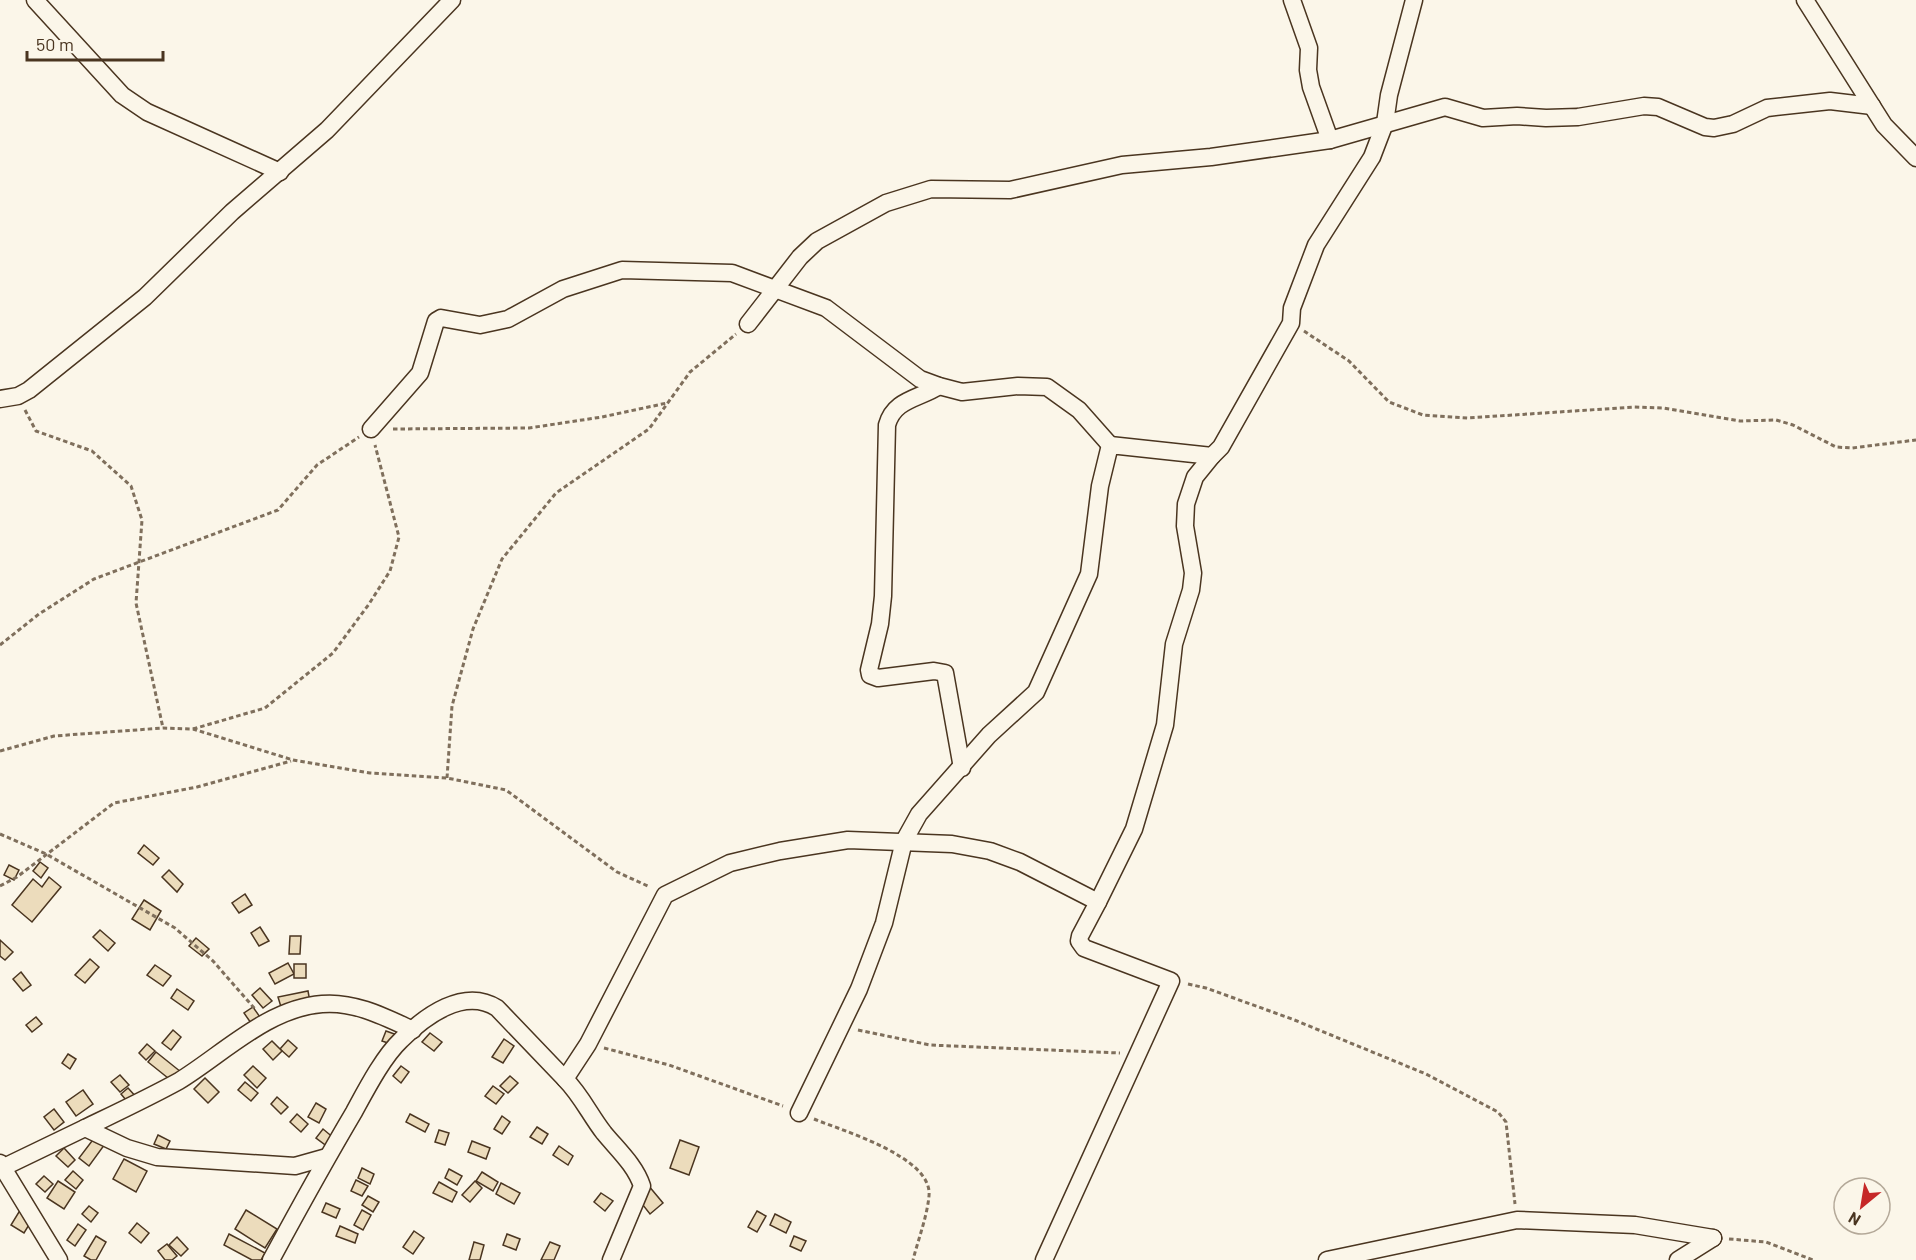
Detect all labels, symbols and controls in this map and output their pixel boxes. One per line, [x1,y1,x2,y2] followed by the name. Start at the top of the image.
[27,24,164,62] scale bar
[36,33,74,55] text: 50 m
[1832,1176,1892,1236] north arrow
[1845,1209,1864,1230] text: N

